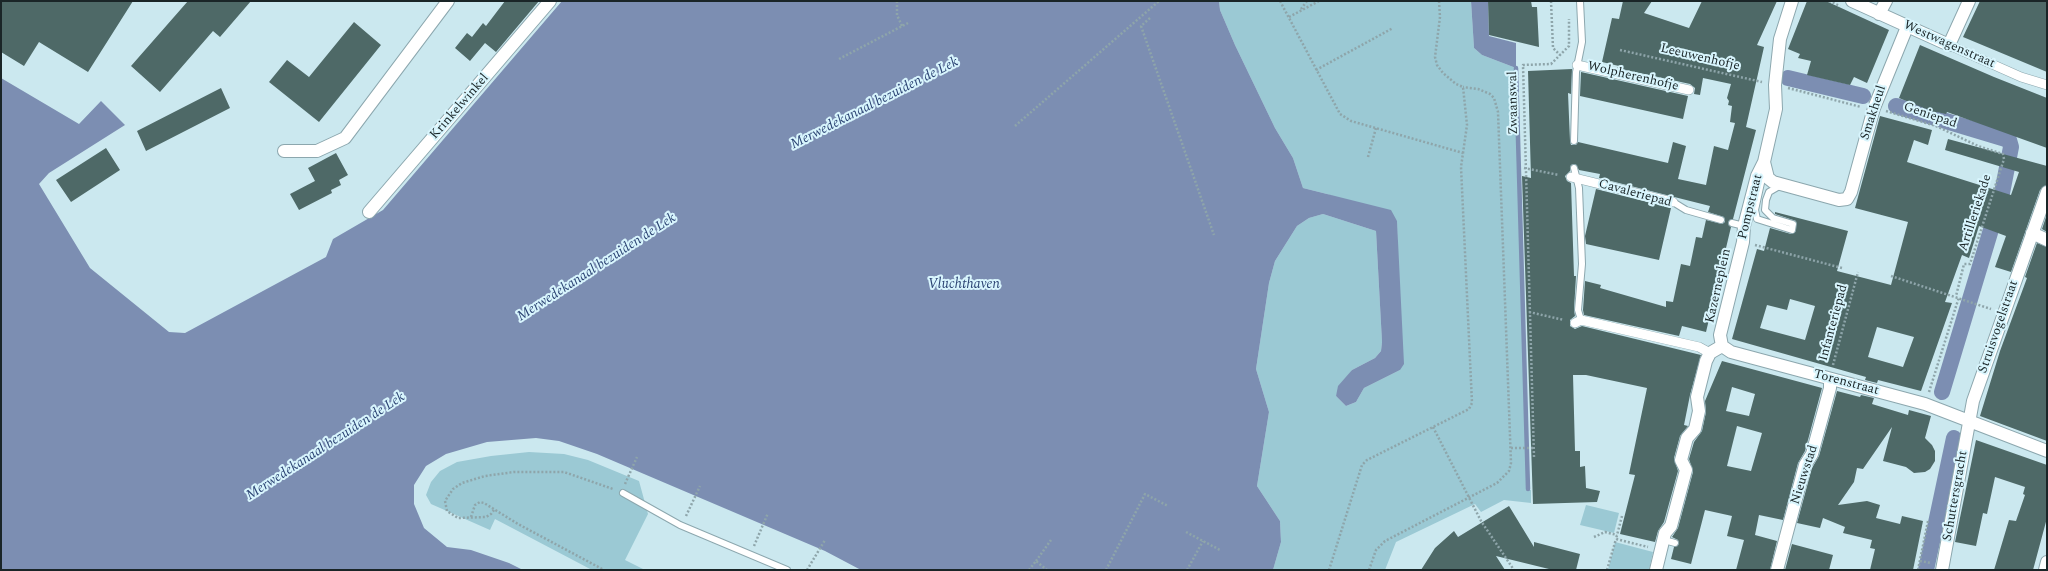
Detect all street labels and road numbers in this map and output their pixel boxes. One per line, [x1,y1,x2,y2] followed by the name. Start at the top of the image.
[1901,18,1997,72] street label: Westwagenstraat
[1659,41,1741,75] street label: Leeuwenhofje
[1586,59,1680,95] street label: Wolpherenhofje
[427,71,493,143] street label: Krinkelwinkel
[1506,71,1522,135] street label: Zwaanswal
[1858,84,1890,142] street label: Smakheul
[1901,100,1959,132] street label: Geniepad
[1735,173,1767,241] street label: Pompstraat
[1956,173,1996,253] street label: Artilleriekade
[1597,177,1673,211] street label: Cavaleriepad
[1703,247,1735,325] street label: Kazerneplein
[1976,279,2022,375] street label: Struisvogelstraat
[1816,283,1852,363] street label: Infanteriepad
[1812,367,1880,399] street label: Torenstraat
[1788,443,1822,507] street label: Nieuwstad
[1940,450,1972,542] street label: Schuttersgracht

